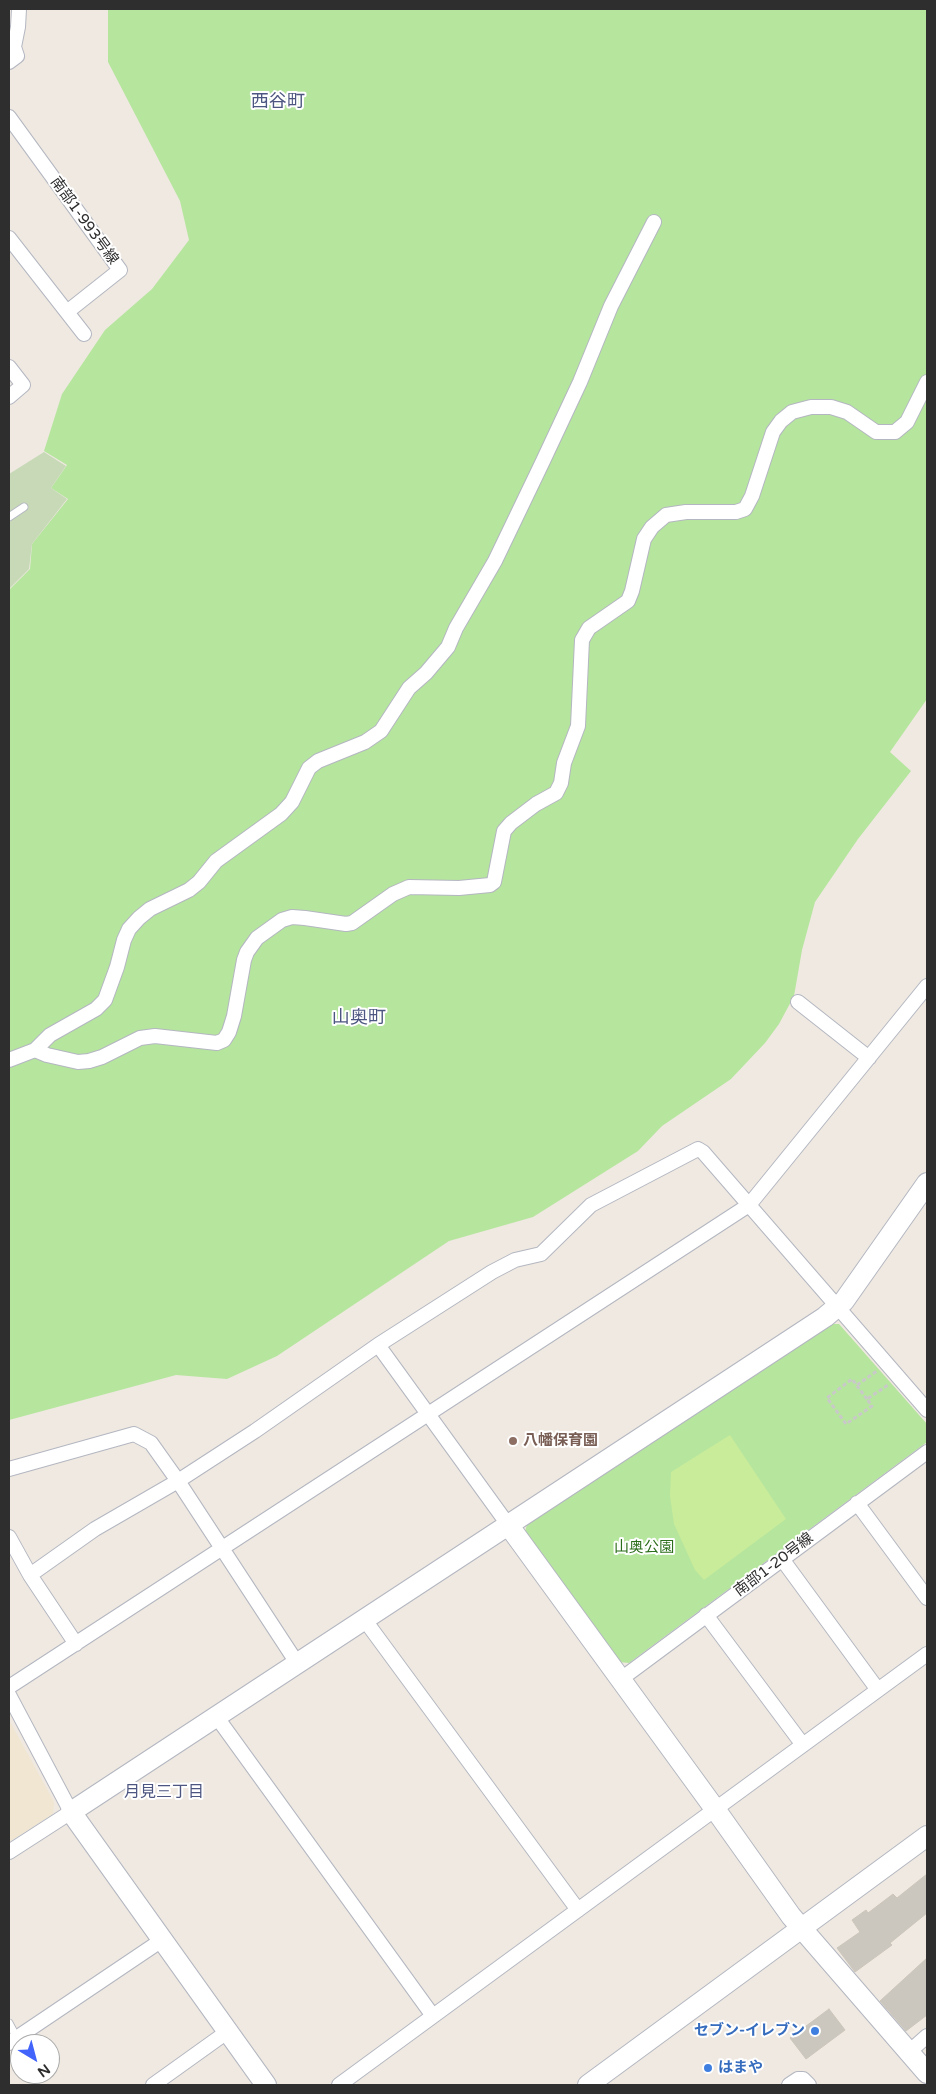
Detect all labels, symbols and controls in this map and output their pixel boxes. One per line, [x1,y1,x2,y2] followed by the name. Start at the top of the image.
[251,91,305,113] district label: 西谷町
[46,174,122,268] street label: 南部1-993号線
[332,1007,386,1029] district label: 山奥町
[523,1432,598,1450] place label: 八幡保育園
[507,1435,519,1447] marker: 八幡保育園
[731,1529,817,1601] street label: 南部1-20号線
[614,1539,674,1557] park label: 山奥公園
[124,1783,204,1803] district label: 月見三丁目
[694,2022,805,2040] place label: セブン-イレブン
[809,2025,821,2037] marker: セブン-イレブン
[10,2034,60,2084] north arrow
[718,2059,763,2077] place label: はまや
[34,2060,53,2081] text: N
[702,2062,714,2074] marker: はまや

